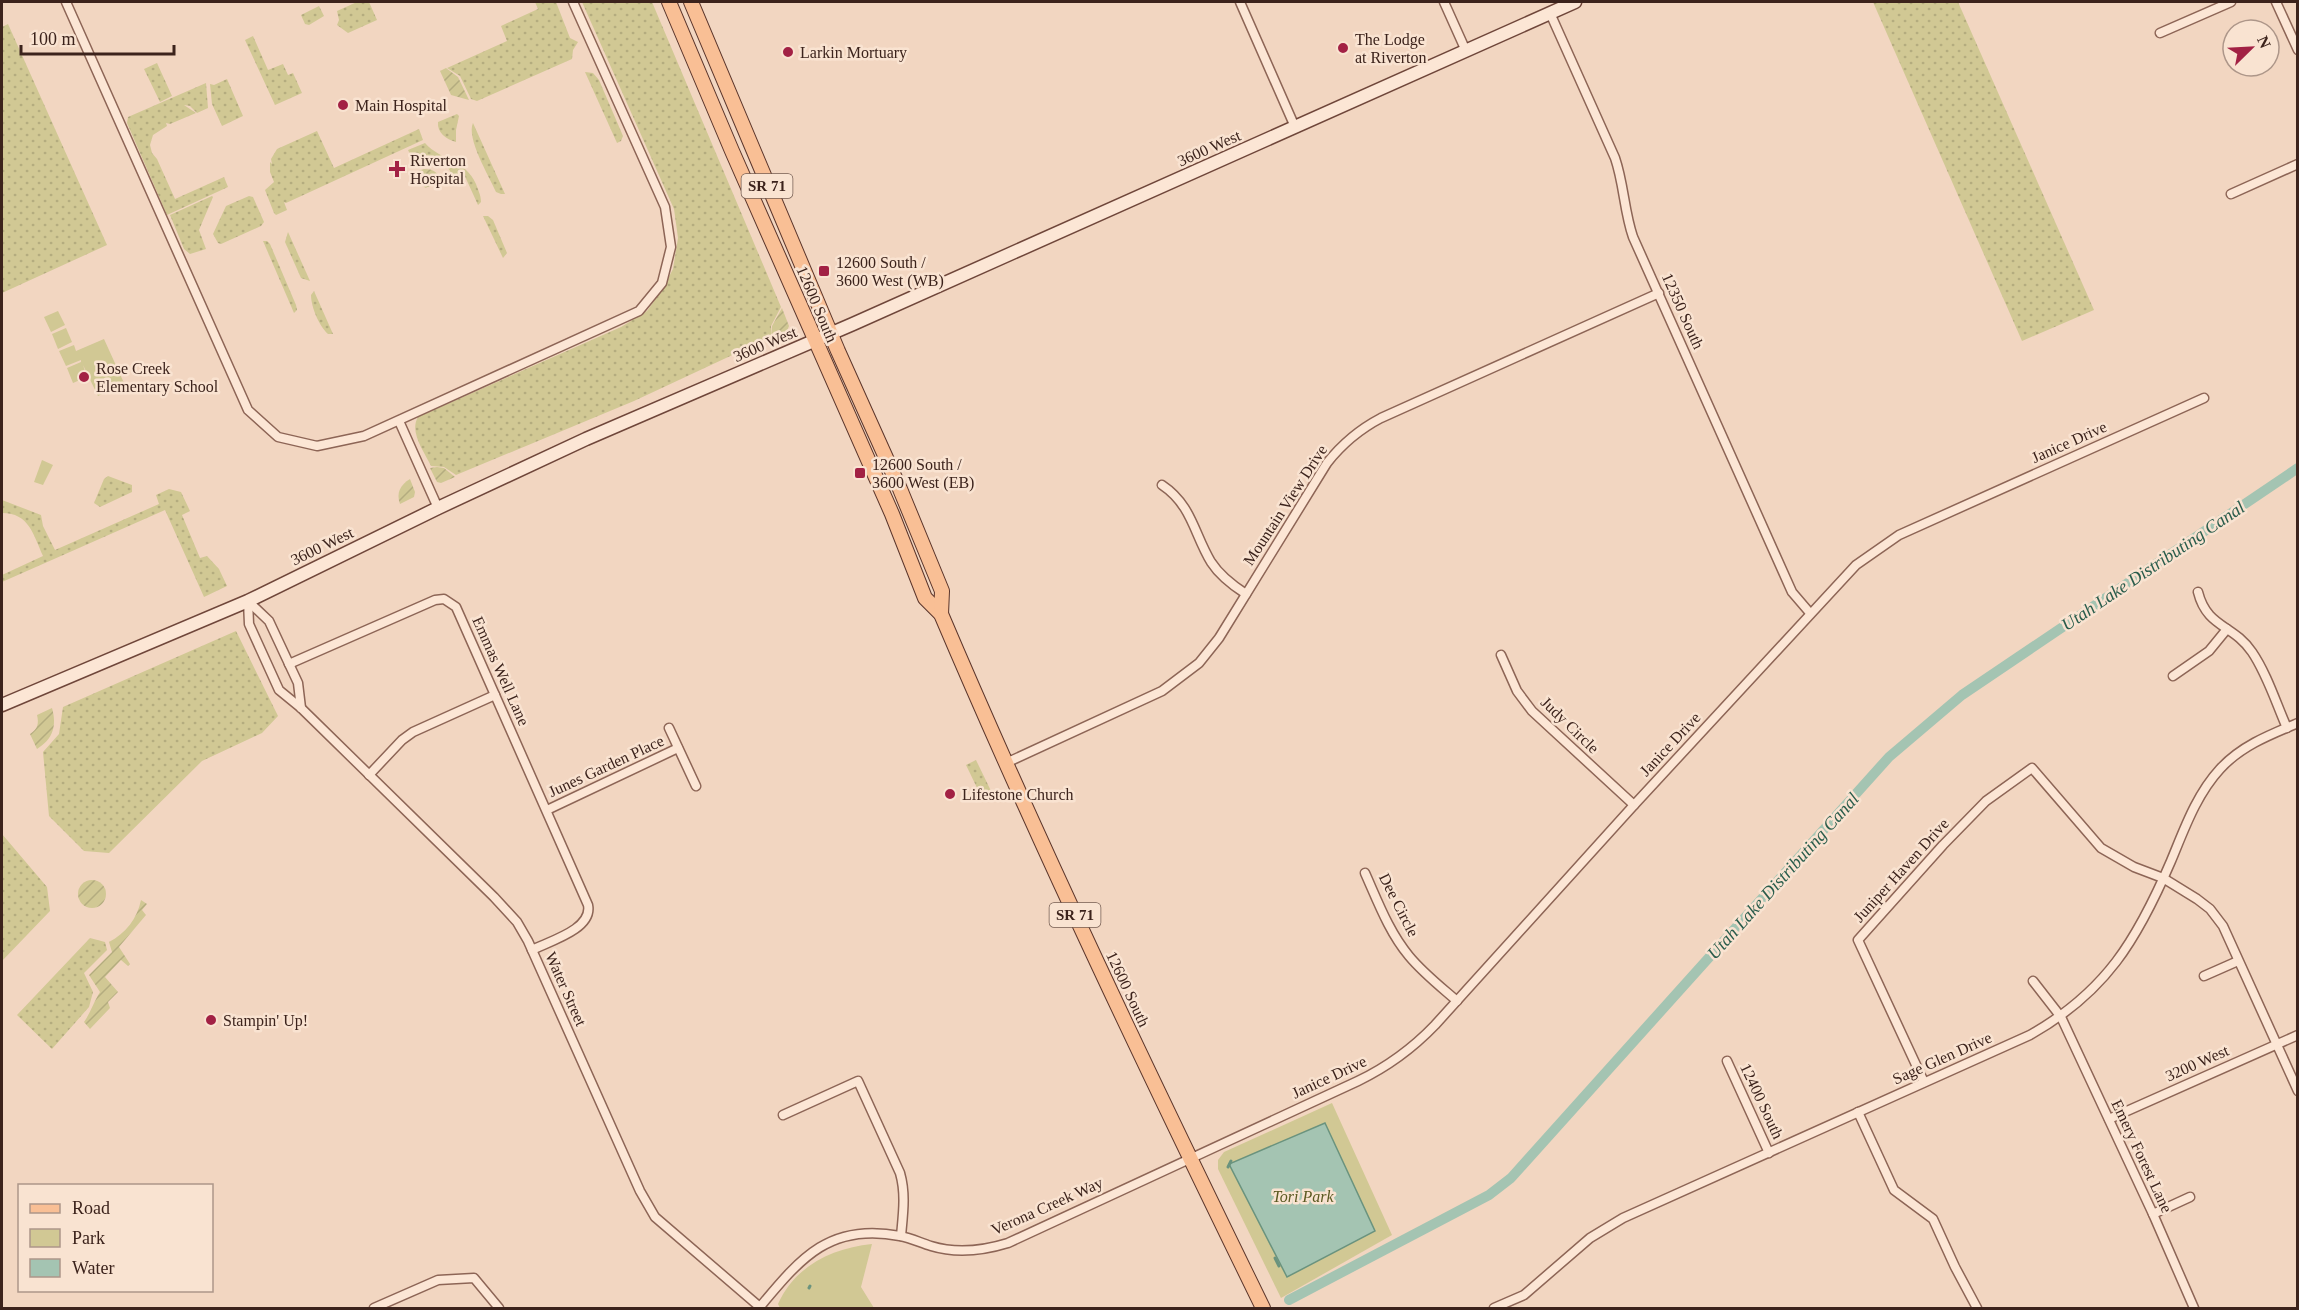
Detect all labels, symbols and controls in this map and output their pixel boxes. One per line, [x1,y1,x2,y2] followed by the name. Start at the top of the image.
[21,18,174,56] scale bar
[2221,18,2281,78] north arrow
[30,29,76,49] text: 100 m
[1355,31,1427,66] place label: The Lodge at Riverton
[2254,33,2275,51] text: N
[1336,41,1350,55] marker: The Lodge at Riverton
[800,44,907,62] place label: Larkin Mortuary
[781,45,795,59] marker: Larkin Mortuary
[355,97,448,115] place label: Main Hospital
[336,98,350,112] marker: Main Hospital
[1175,126,1244,169] street label: 3600 West
[410,152,466,188] place label: Riverton Hospital
[388,160,406,178] marker: Riverton Hospital
[742,174,792,198] road number: SR 71
[836,254,944,290] place label: 12600 South / 3600 West (WB)
[793,263,841,345] street label: 12600 South
[817,264,831,278] marker: 12600 South / 3600 West (WB)
[1659,270,1707,352] street label: 12350 South
[731,323,800,365] street label: 3600 West
[96,360,219,396] place label: Rose Creek Elementary School
[77,370,91,384] marker: Rose Creek Elementary School
[2029,418,2109,466] street label: Janice Drive
[1240,442,1330,568] street label: Mountain View Drive
[872,456,974,492] place label: 12600 South / 3600 West (EB)
[853,466,867,480] marker: 12600 South / 3600 West (EB)
[2058,497,2248,635] water label: Utah Lake Distributing Canal
[288,523,356,568] street label: 3600 West
[469,614,533,728] street label: Emmas Well Lane
[1537,693,1602,757] street label: Judy Circle
[1636,709,1704,779] street label: Janice Drive
[546,732,666,800] street label: Junes Garden Place
[962,786,1074,803] place label: Lifestone Church
[943,787,957,801] marker: Lifestone Church
[1703,789,1863,963] water label: Utah Lake Distributing Canal
[1850,815,1953,926] street label: Juniper Haven Drive
[1376,870,1422,940] street label: Dee Circle
[1050,903,1100,927] road number: SR 71
[542,949,590,1029] street label: Water Street
[1103,949,1153,1029] street label: 12600 South
[223,1012,308,1030] place label: Stampin' Up!
[204,1013,218,1027] marker: Stampin' Up!
[1890,1029,1995,1088] street label: Sage Glen Drive
[2163,1041,2232,1084] street label: 3200 West
[1289,1052,1369,1102] street label: Janice Drive
[1737,1061,1787,1141] street label: 12400 South
[2107,1097,2176,1216] street label: Emery Forest Lane
[989,1174,1106,1239] street label: Verona Creek Way
[18,1184,213,1292] legend
[1272,1188,1335,1205] park label: Tori Park
[72,1198,110,1218] text: Road
[72,1228,105,1248] text: Park
[72,1258,115,1278] text: Water

